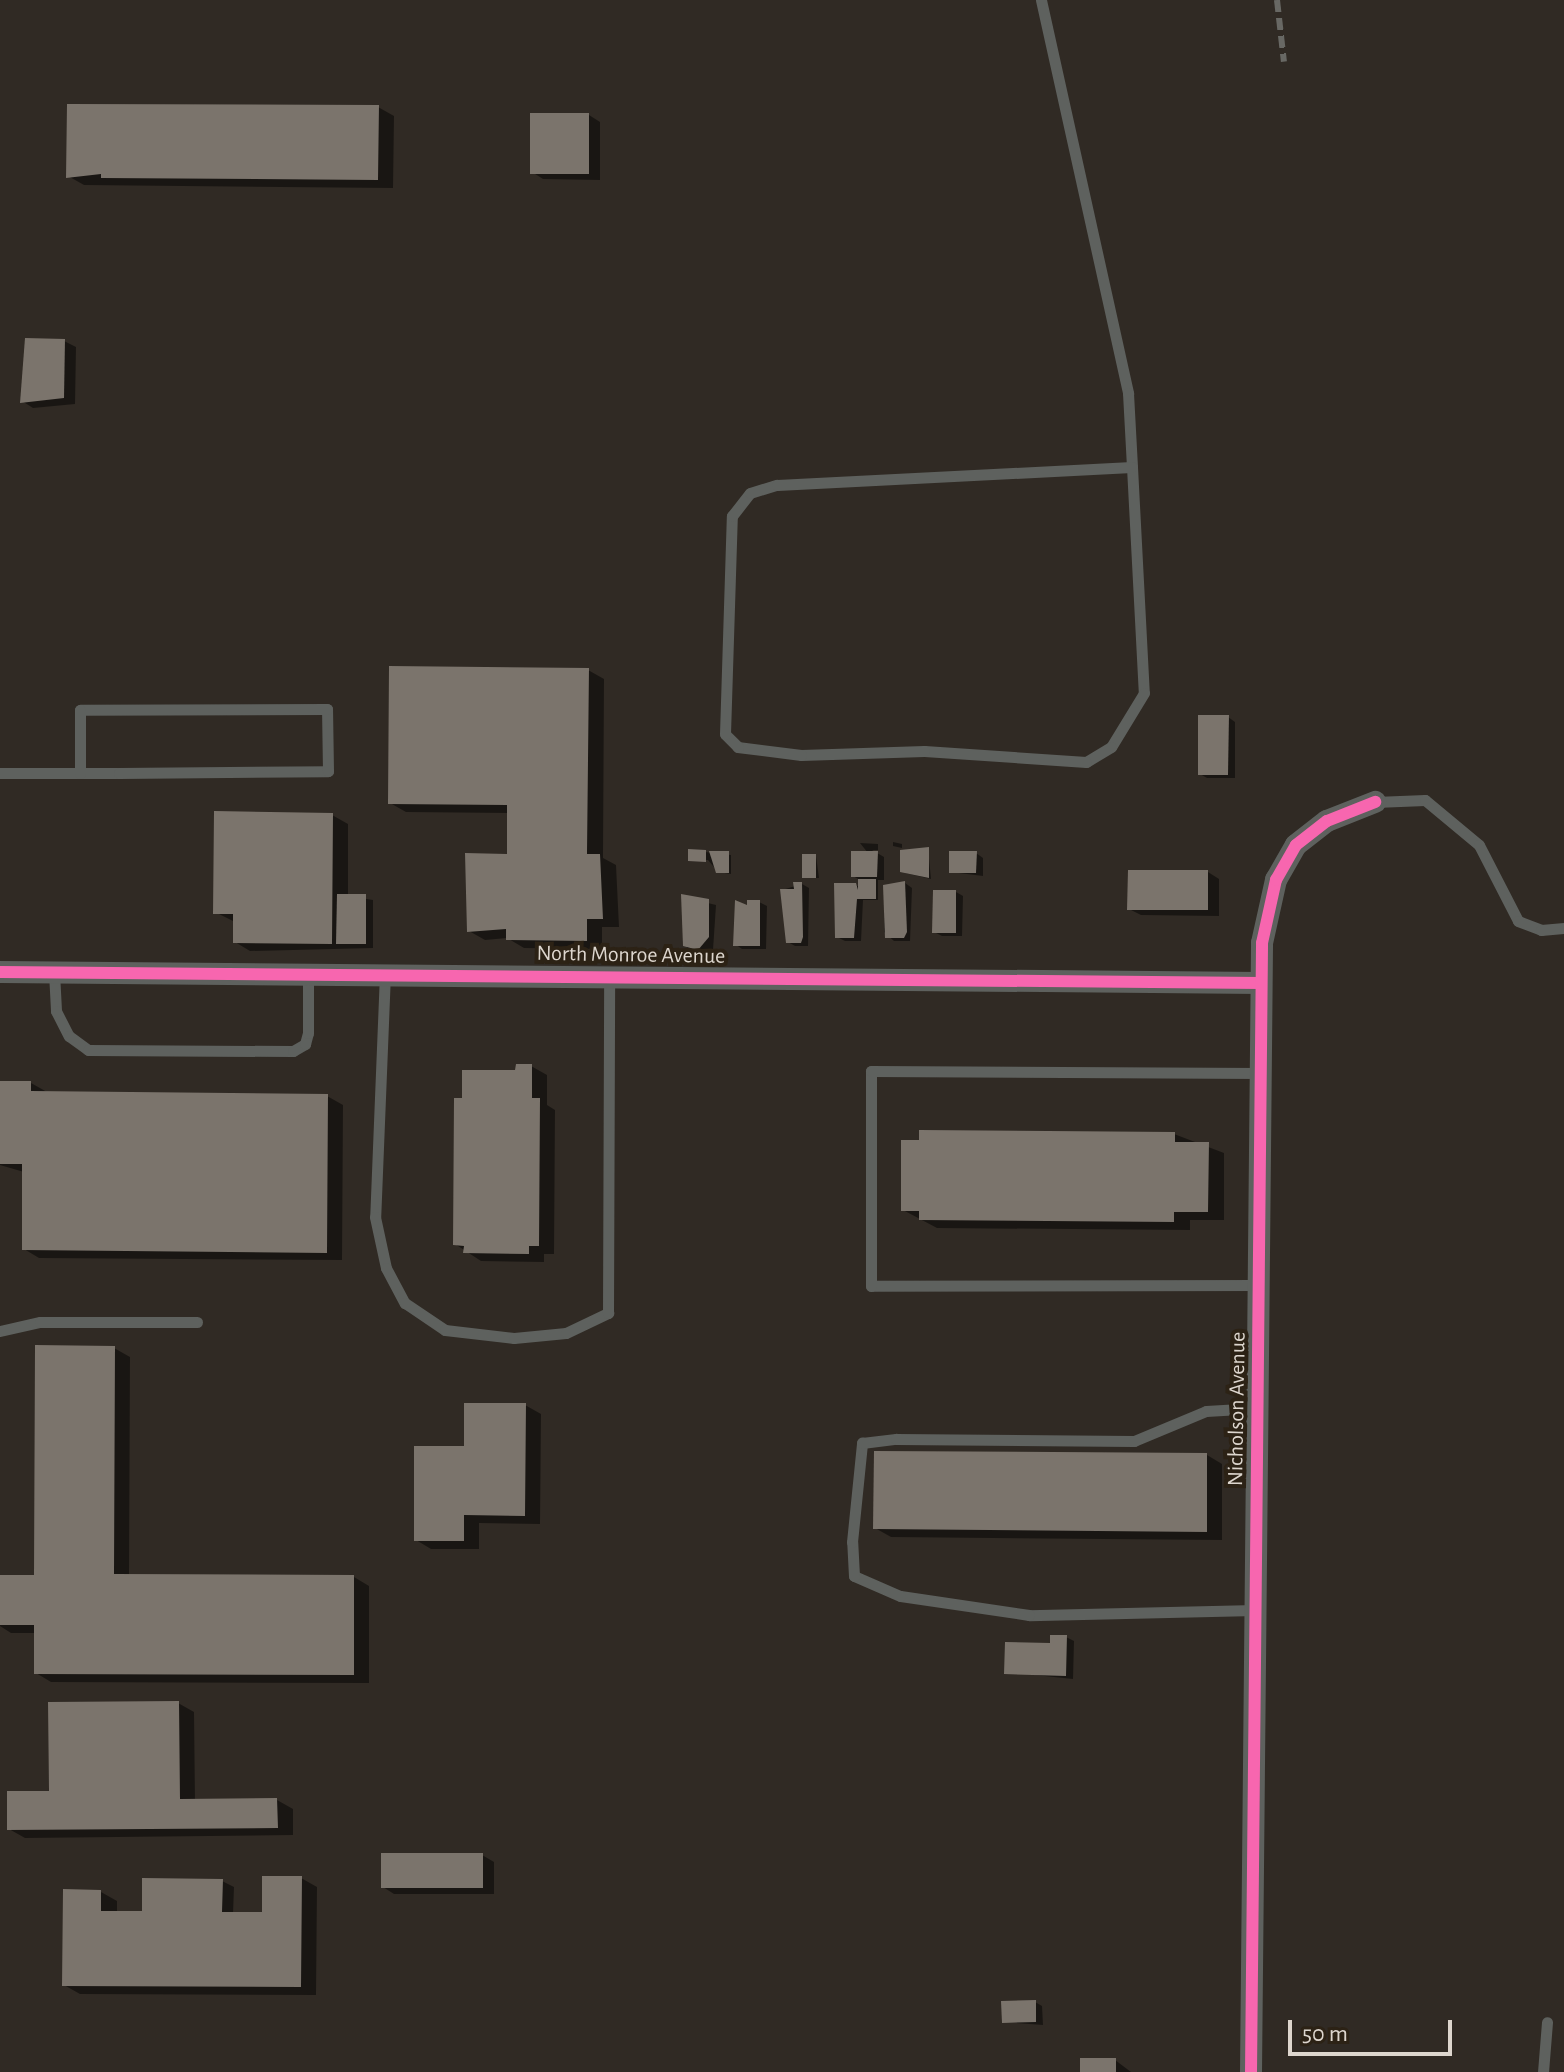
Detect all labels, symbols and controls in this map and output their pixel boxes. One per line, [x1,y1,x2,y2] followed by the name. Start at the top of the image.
[536,940,726,970] street label: North Monroe Avenue
[1222,1332,1252,1486] street label: Nicholson Avenue
[1292,2004,1456,2054] scale bar
[1302,2022,1348,2046] text: 50 m

